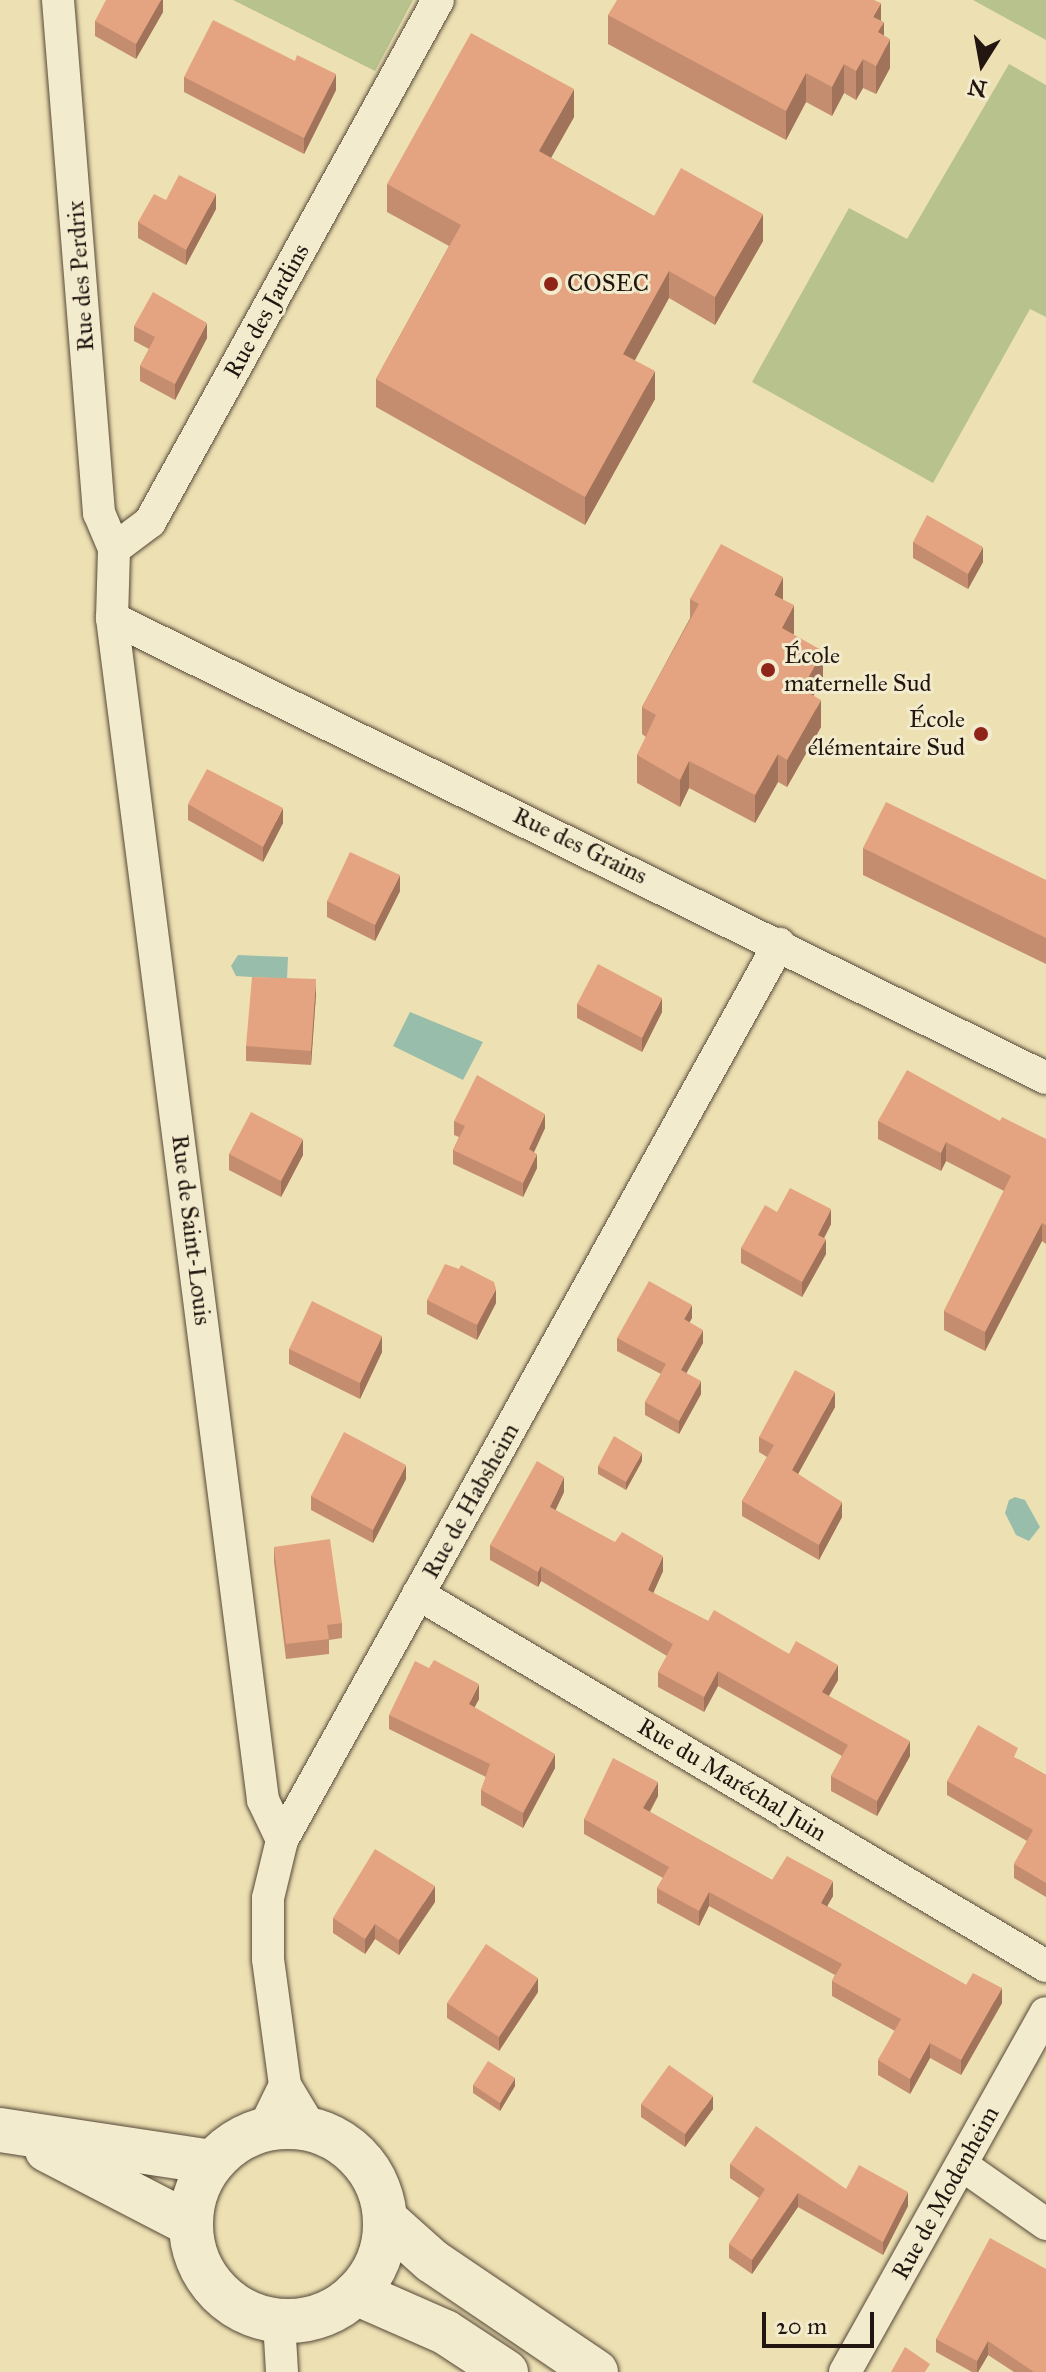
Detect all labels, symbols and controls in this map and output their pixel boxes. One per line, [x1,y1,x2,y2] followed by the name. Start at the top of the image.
[942,24,1022,104] north arrow
[966,73,989,103] text: N
[61,200,101,352] street label: Rue des Perdrix
[218,239,316,383] street label: Rue des Jardins
[567,270,649,298] place label: COSEC
[542,275,560,293] marker: COSEC
[784,642,931,698] place label: École maternelle Sud
[759,661,777,679] marker: École maternelle Sud
[808,706,965,762] place label: École élémentaire Sud
[972,725,990,743] marker: École élémentaire Sud
[508,801,652,891] street label: Rue des Grains
[165,1133,217,1327] street label: Rue de Saint-Louis
[416,1418,526,1584] street label: Rue de Habsheim
[632,1712,832,1848] street label: Rue du Maréchal Juin
[886,2101,1006,2285] street label: Rue de Modenheim
[766,2296,878,2346] scale bar
[776,2311,827,2341] text: 20 m

